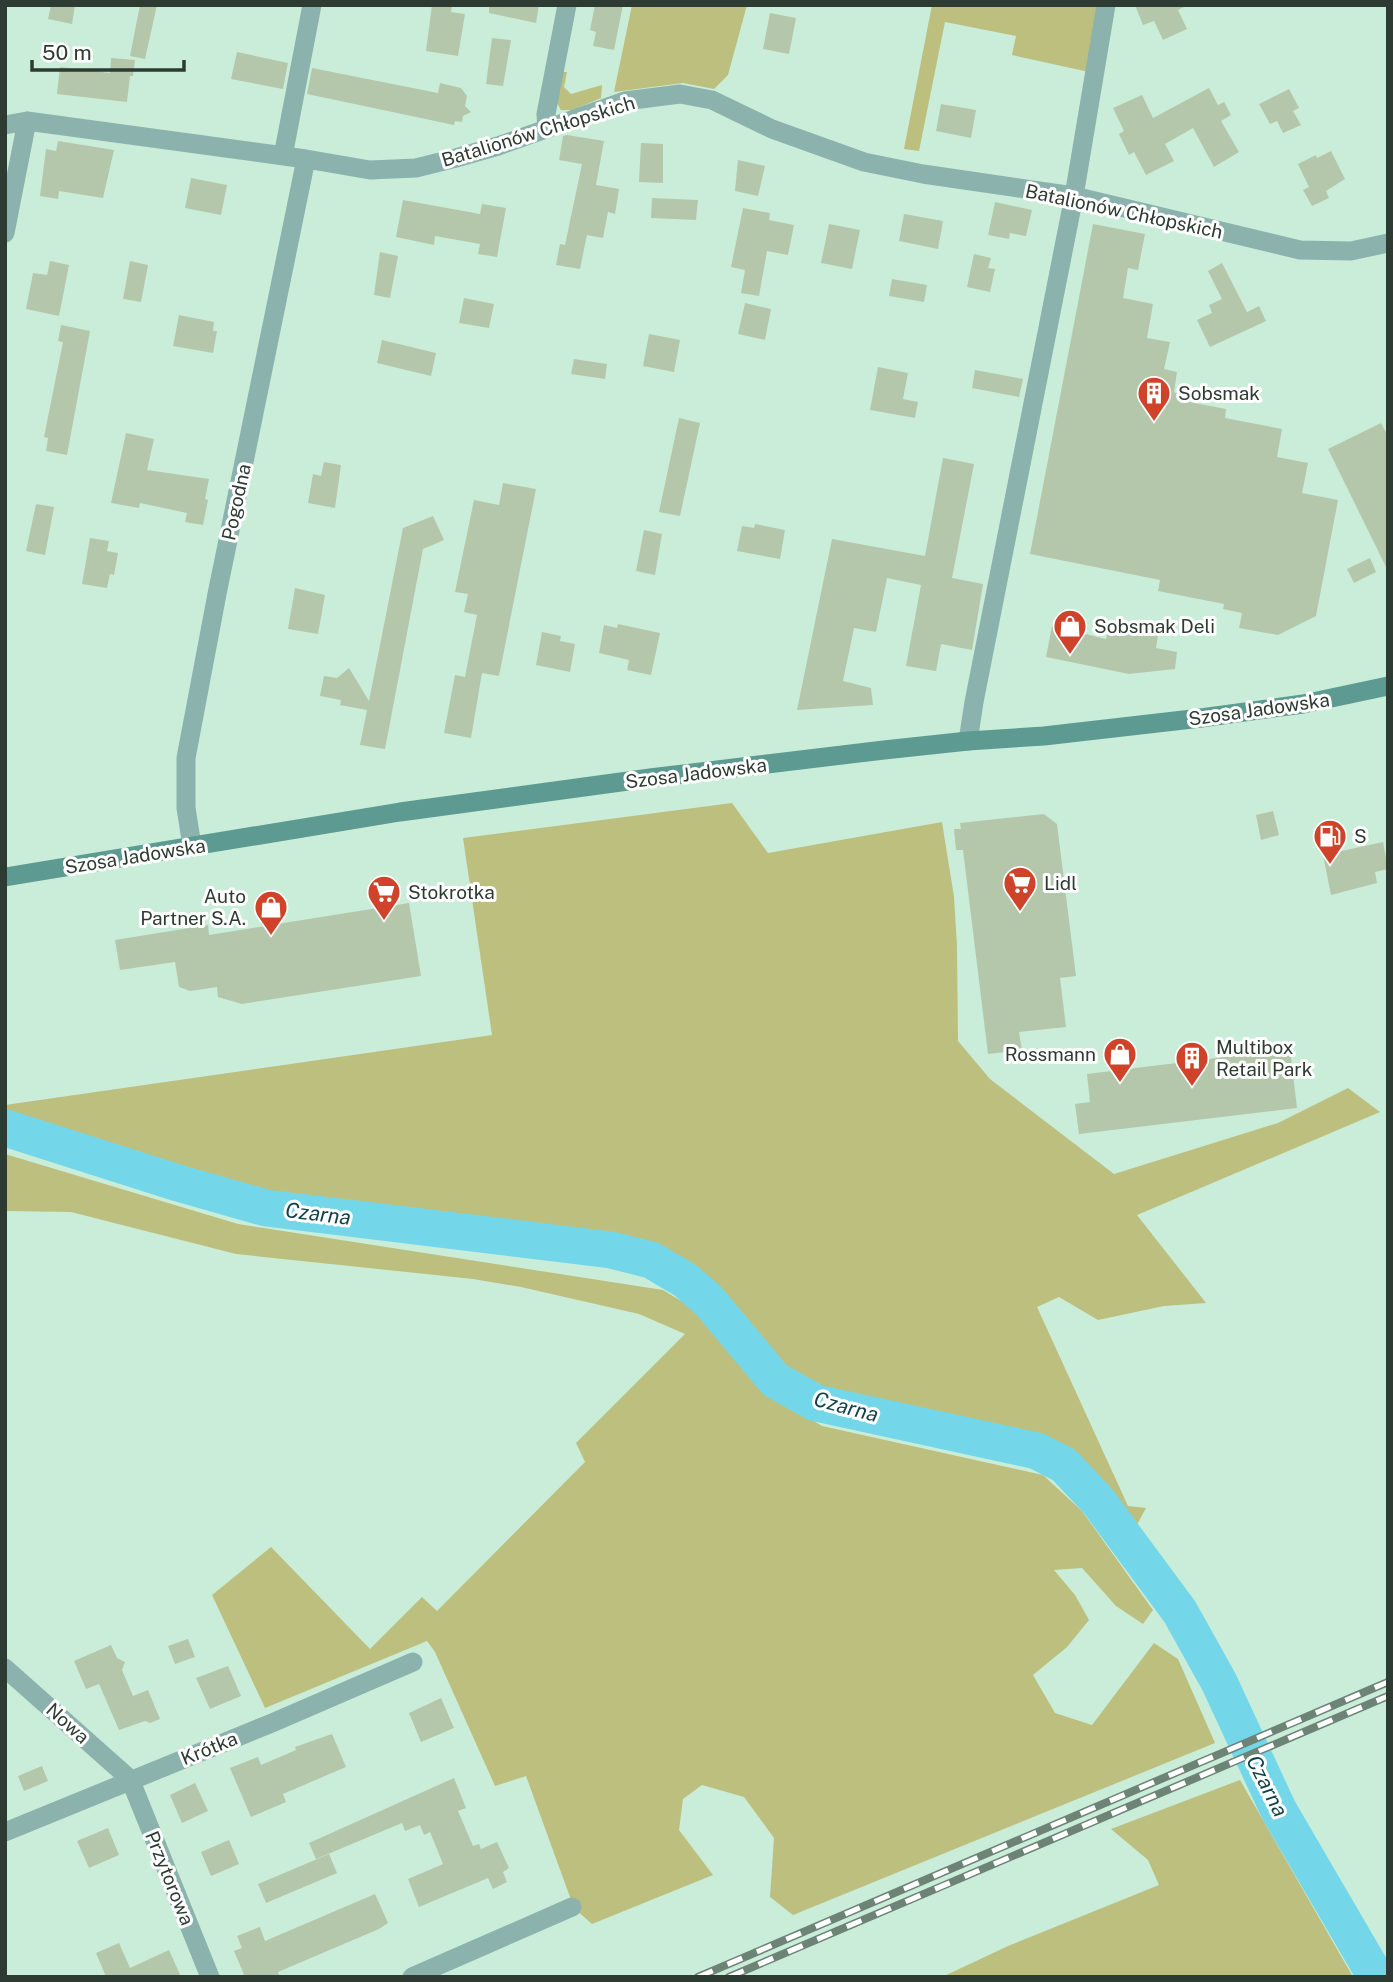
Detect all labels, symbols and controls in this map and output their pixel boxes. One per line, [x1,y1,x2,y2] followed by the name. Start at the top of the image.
[32,28,184,72] scale bar
[42,40,92,65] text: 50 m
[439,91,637,171] street label: Batalionów Chłopskich
[1023,179,1225,243] street label: Batalionów Chłopskich
[1135,374,1173,423] building icon: Sobsmak
[1178,382,1260,404] place label: Sobsmak
[217,462,255,542] street label: Pogodna
[1051,607,1089,656] shop icon: Sobsmak Deli
[1094,615,1215,637] place label: Sobsmak Deli
[1187,688,1331,730] street label: Szosa Jadowska
[624,753,768,793] street label: Szosa Jadowska
[1311,817,1349,866] fuel station icon: S
[1354,825,1367,847] place label: S
[63,834,207,878] street label: Szosa Jadowska
[1001,864,1039,913] supermarket icon: Lidl
[1044,872,1077,894] place label: Lidl
[365,873,403,922] supermarket icon: Stokrotka
[408,881,495,903] place label: Stokrotka
[140,885,246,929] place label: Auto Partner S.A.
[252,888,290,937] shop icon: Auto Partner S.A.
[1101,1035,1139,1084] shop icon: Rossmann
[1216,1036,1313,1080] place label: Multibox Retail Park
[1173,1039,1211,1088] building icon: Multibox Retail Park
[1005,1043,1096,1065] place label: Rossmann
[284,1197,352,1230] water label: Czarna
[811,1386,881,1427] water label: Czarna
[42,1698,94,1748] street label: Nowa
[178,1727,240,1769] street label: Krótka
[1241,1751,1294,1821] water label: Czarna
[141,1828,199,1928] street label: Przytorowa

